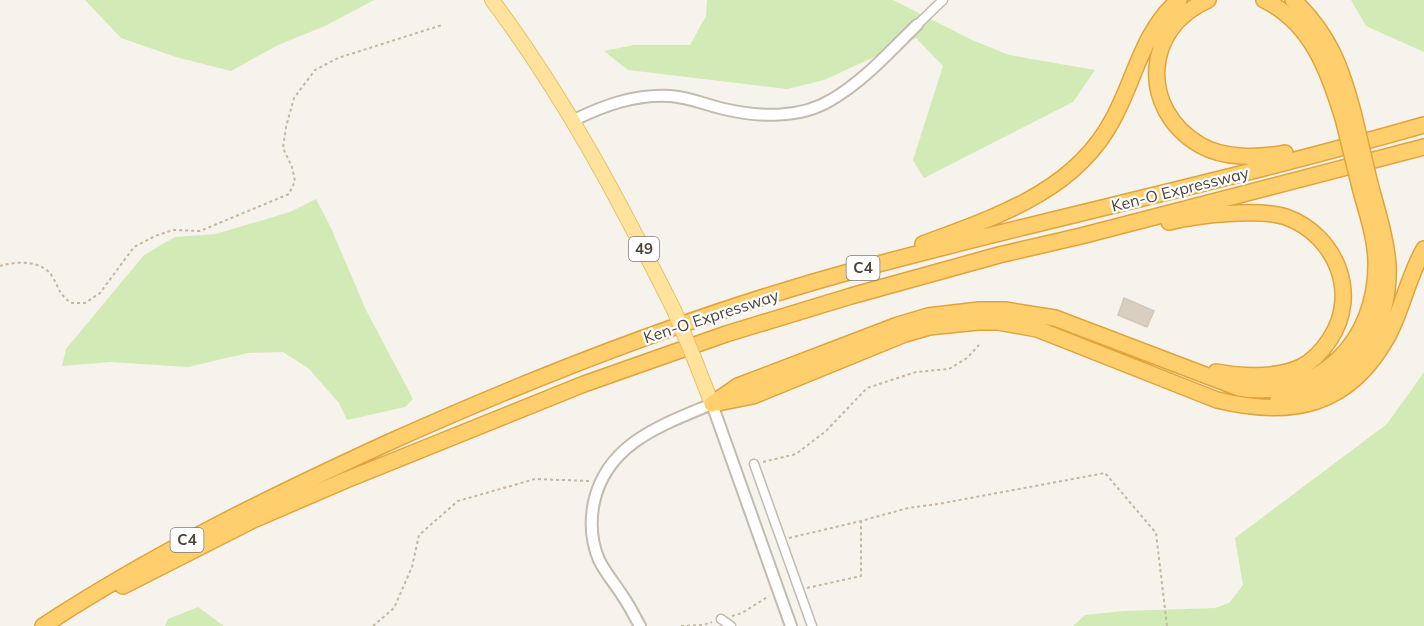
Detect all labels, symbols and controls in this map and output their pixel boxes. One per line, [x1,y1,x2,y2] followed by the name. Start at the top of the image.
[1109,162,1251,216] street label: Ken-O Expressway
[629,237,659,261] road number: 49
[846,256,880,280] road number: C4
[641,285,782,347] street label: Ken-O Expressway
[170,528,204,552] road number: C4

